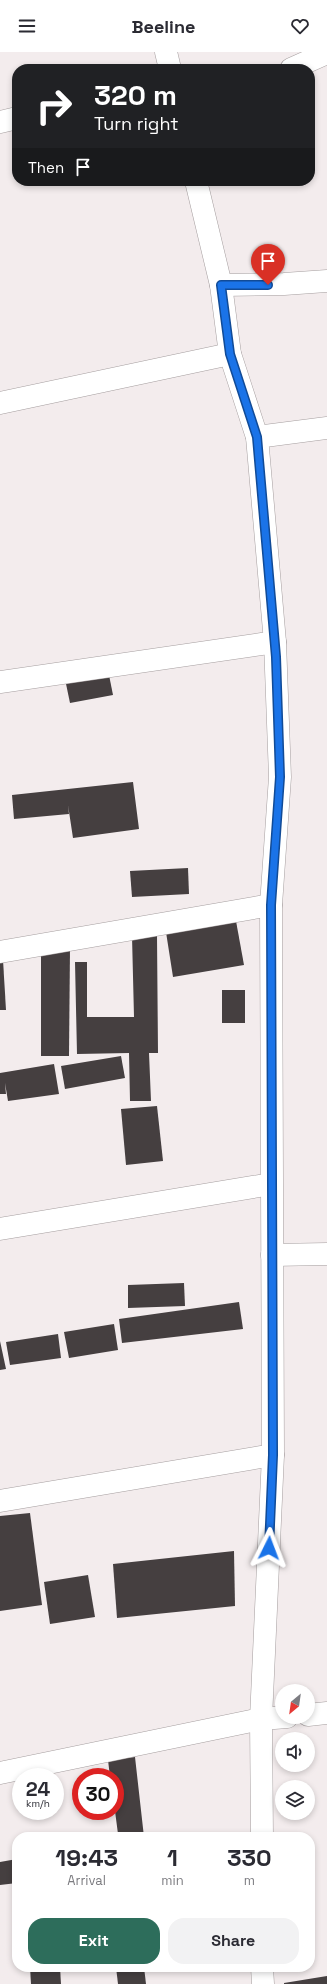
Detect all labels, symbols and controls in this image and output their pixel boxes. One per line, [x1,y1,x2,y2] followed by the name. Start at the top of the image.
[16,15,38,37] icon: menu
[132,15,195,38] text: Beeline
[289,15,311,37] icon: heart
[94,77,177,113] text: 320 m
[28,80,80,132] icon: right
[94,112,178,135] text: Turn right
[72,156,94,178] icon: arrive
[28,158,64,177] text: Then
[251,244,285,285] pin
[257,250,279,272] icon: arrive
[248,1527,290,1569] position arrow
[275,1684,315,1724] north arrow
[275,1684,315,1820] map controls
[275,1732,315,1772] button: sound
[72,1768,124,1820] speed limit sign: 30
[26,1776,50,1802] text: 24
[275,1780,315,1820] button: layers
[26,1797,50,1810] text: km/h
[55,1842,118,1873] text: 19:43
[167,1842,178,1873] text: 1
[227,1842,272,1873] text: 330
[67,1872,106,1889] text: Arrival
[161,1872,184,1889] text: min
[244,1872,255,1889] text: m
[28,1918,160,1964] button: Exit
[168,1918,299,1964] button: Share

